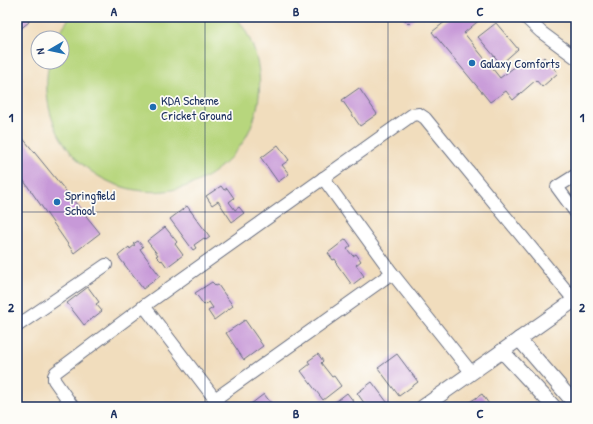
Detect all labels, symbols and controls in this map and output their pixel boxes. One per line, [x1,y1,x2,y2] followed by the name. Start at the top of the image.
[111,2,118,20] text: A
[293,2,300,20] text: B
[476,2,484,20] text: C
[30,30,70,70] north arrow
[33,47,47,56] text: N
[480,54,560,72] place label: Galaxy Comforts
[467,58,477,68] marker: Galaxy Comforts
[161,91,232,124] place label: KDA Scheme Cricket Ground
[148,102,158,112] marker: KDA Scheme Cricket Ground
[9,108,14,126] text: 1
[580,108,585,126] text: 1
[65,186,115,219] place label: Springfield School
[52,197,62,207] marker: Springfield School
[8,298,15,316] text: 2
[579,298,586,316] text: 2
[111,404,118,422] text: A
[293,404,300,422] text: B
[476,404,484,422] text: C

